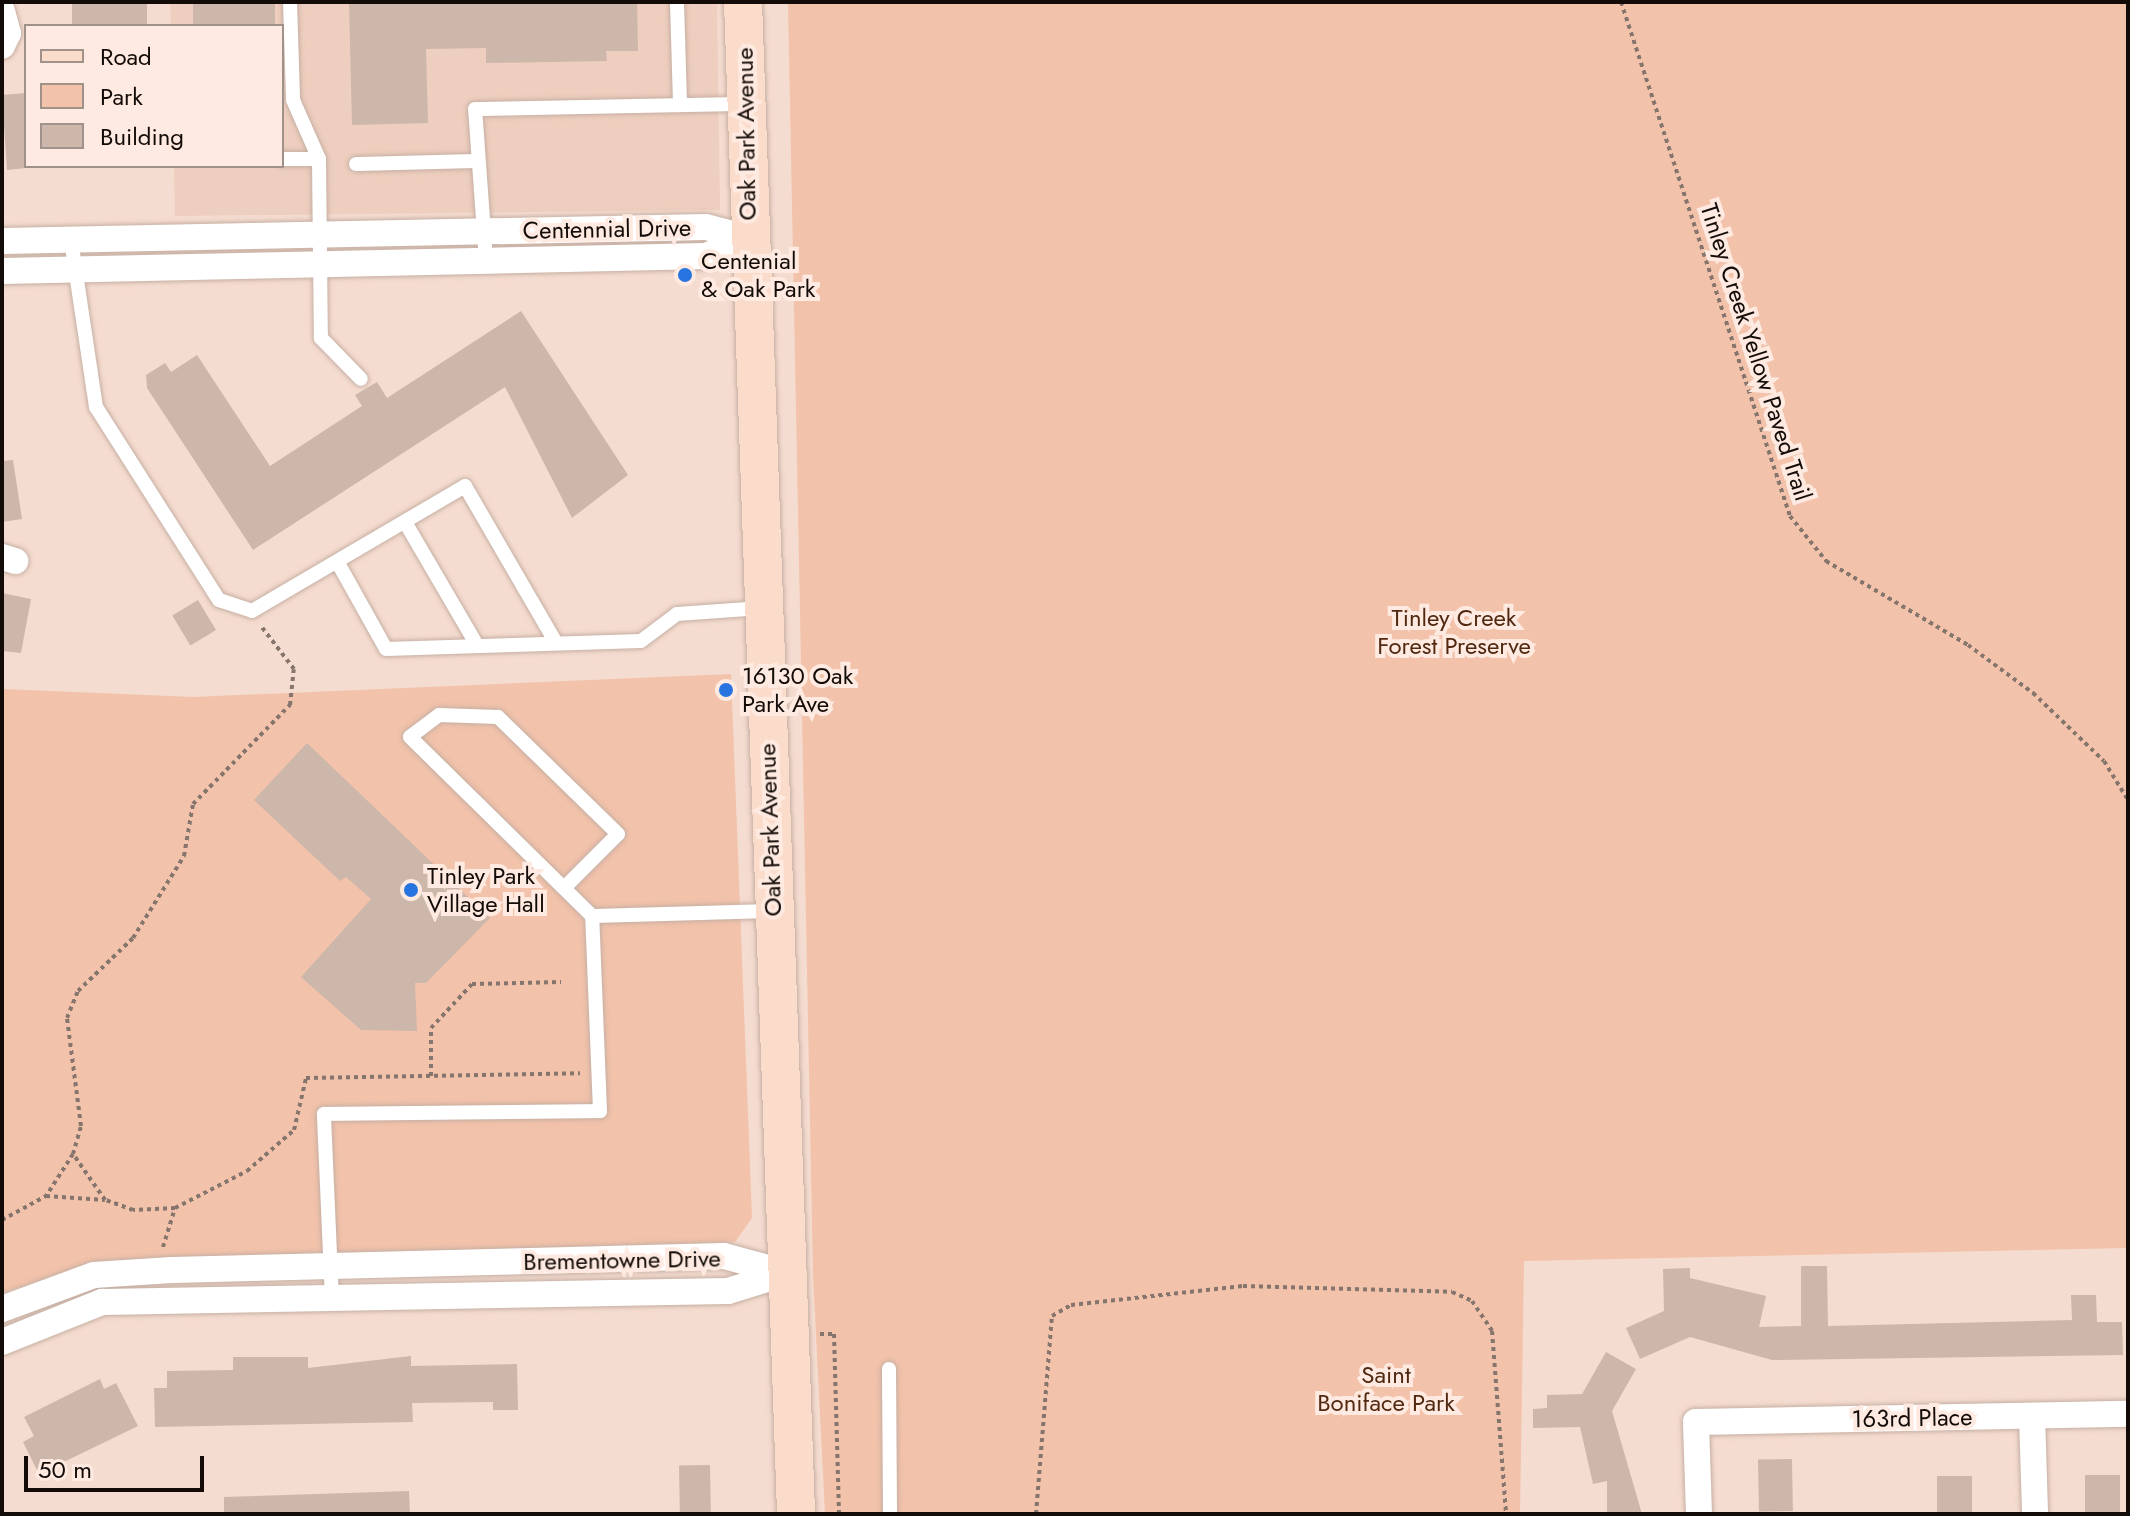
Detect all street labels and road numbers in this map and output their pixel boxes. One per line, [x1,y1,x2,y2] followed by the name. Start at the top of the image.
[730,47,762,221] street label: Oak Park Avenue
[1694,200,1818,504] street label: Tinley Creek Yellow Paved Trail
[522,213,692,245] street label: Centennial Drive
[753,743,787,917] street label: Oak Park Avenue
[523,1244,721,1276] street label: Brementowne Drive
[1851,1403,1973,1433] street label: 163rd Place

